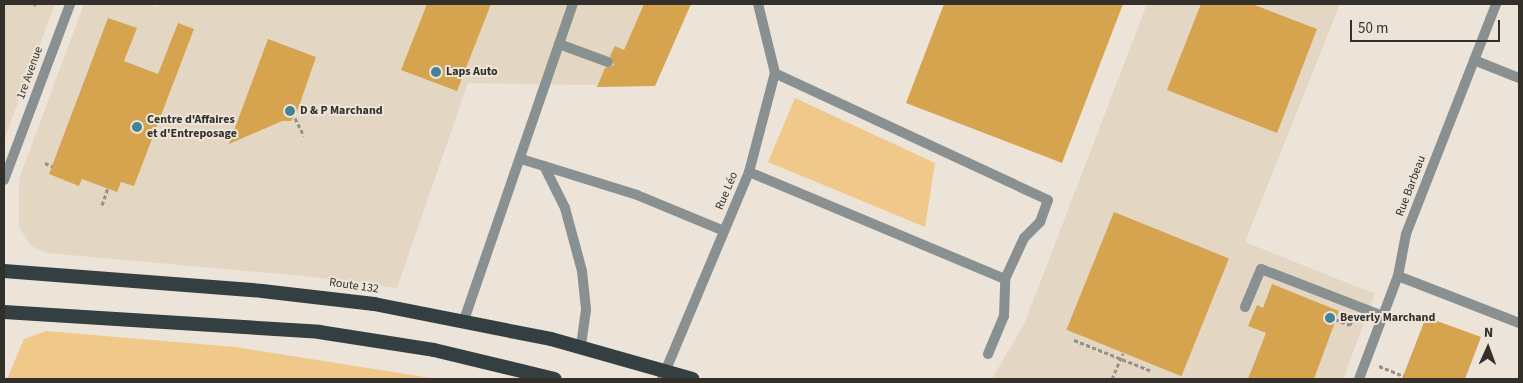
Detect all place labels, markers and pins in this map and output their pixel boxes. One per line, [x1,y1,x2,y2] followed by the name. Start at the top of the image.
[446,65,498,79] place label: Laps Auto
[430,66,442,78] marker: Laps Auto
[300,104,383,118] place label: D & P Marchand
[284,105,296,117] marker: D & P Marchand
[147,113,237,141] place label: Centre d'Affaires et d'Entreposage
[131,121,143,133] marker: Centre d'Affaires et d'Entreposage
[1340,311,1435,325] place label: Beverly Marchand
[1324,312,1336,324] marker: Beverly Marchand

